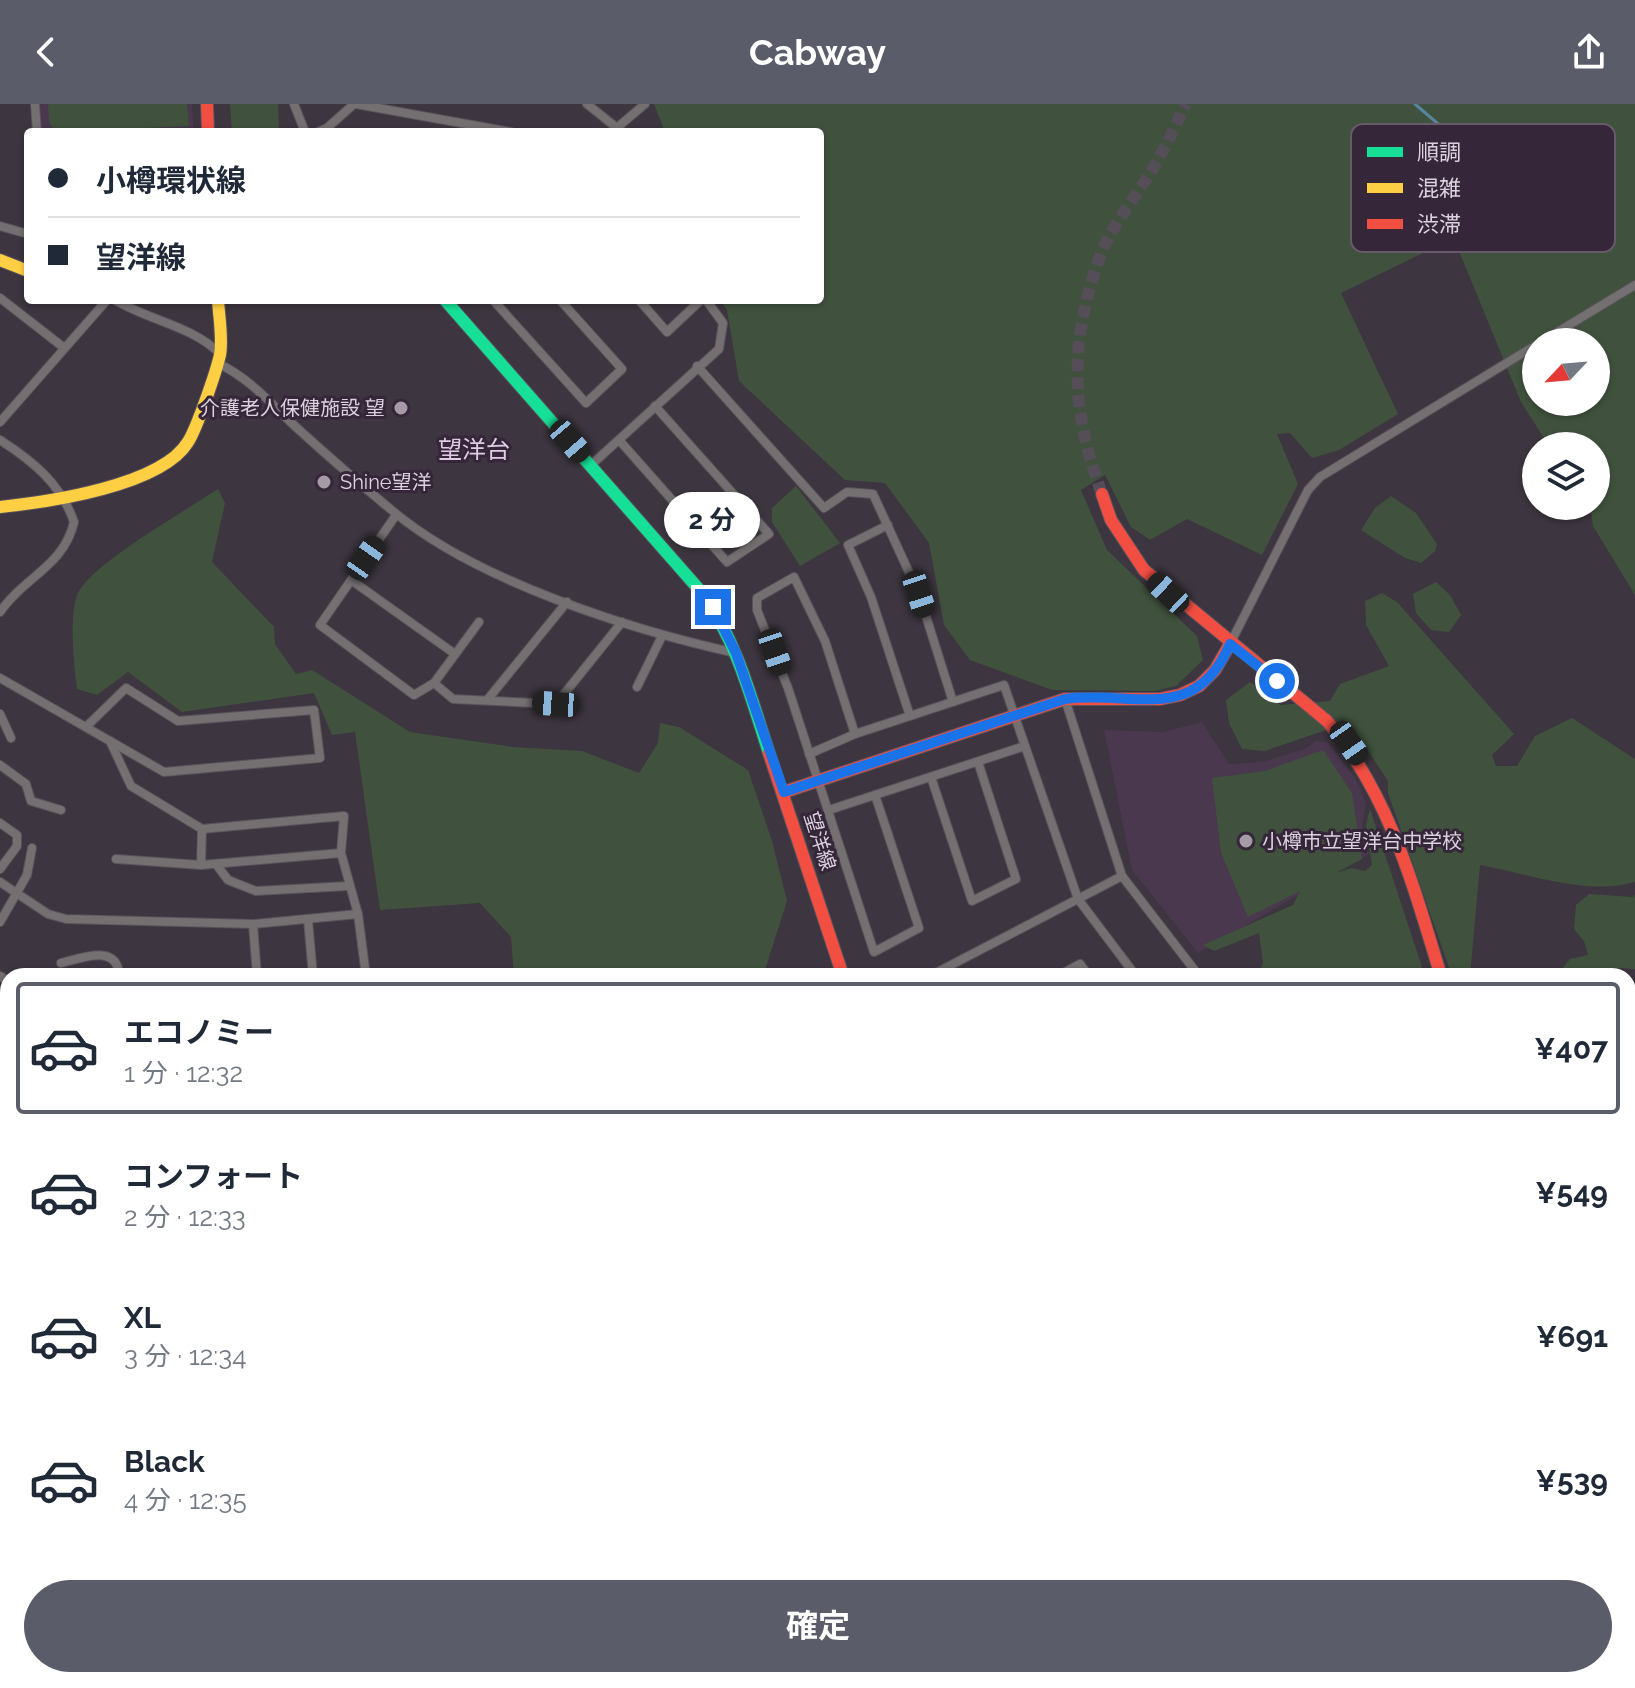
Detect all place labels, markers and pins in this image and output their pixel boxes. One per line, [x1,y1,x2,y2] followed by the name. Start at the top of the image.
[200,396,385,420] place label: 介護老人保健施設 望
[392,399,410,417] marker: 介護老人保健施設 望
[340,470,432,494] place label: Shine望洋
[315,473,333,491] marker: Shine望洋
[1262,829,1462,853] place label: 小樽市立望洋台中学校
[1237,832,1255,850] marker: 小樽市立望洋台中学校

